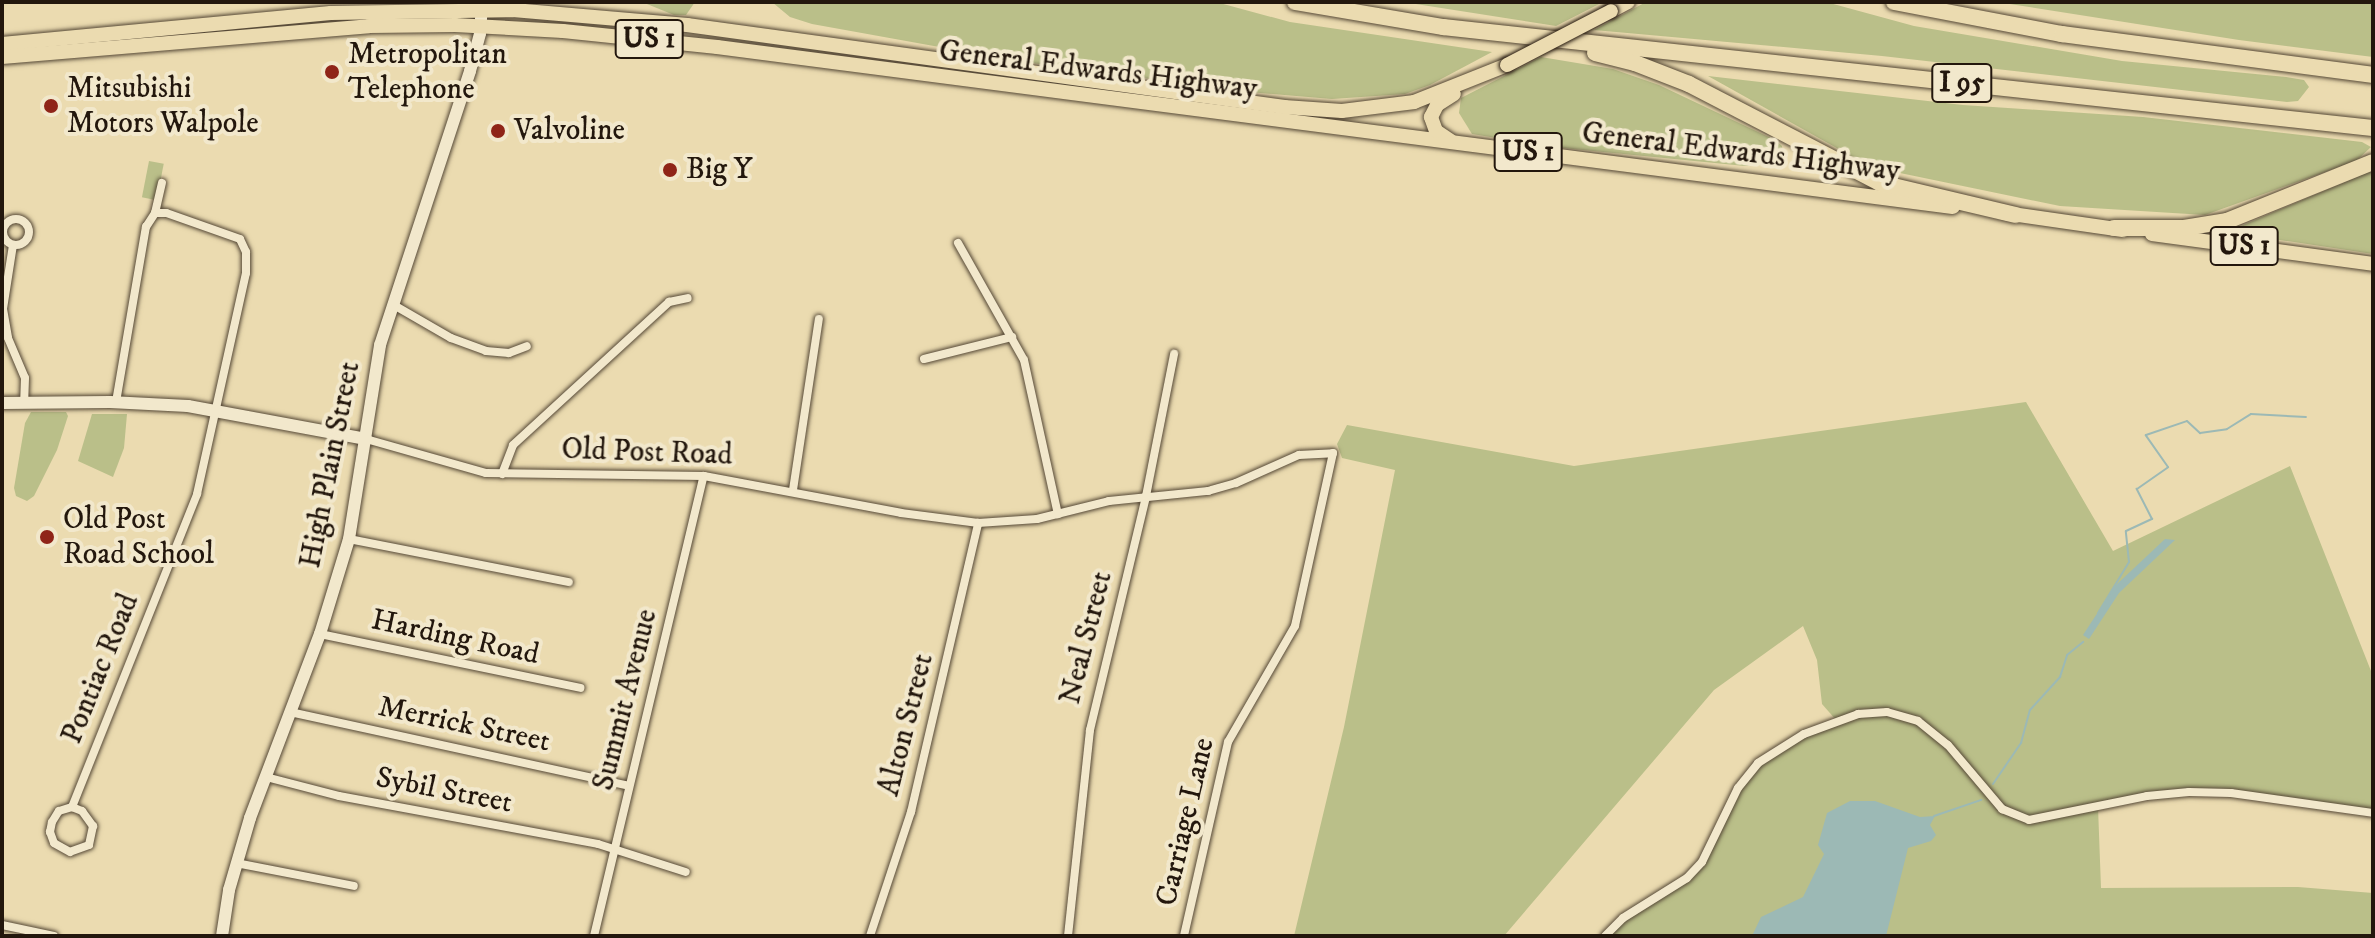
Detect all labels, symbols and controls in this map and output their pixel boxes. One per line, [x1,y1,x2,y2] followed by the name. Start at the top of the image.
[613,15,685,63] road number: US 1
[937,34,1259,108] street label: General Edwards Highway
[348,37,507,108] place label: Metropolitan Telephone
[1930,59,1994,107] road number: I 95
[323,63,341,81] marker: Metropolitan Telephone
[67,71,259,142] place label: Mitsubishi Motors Walpole
[42,97,60,115] marker: Mitsubishi Motors Walpole
[514,113,625,149] place label: Valvoline
[1580,116,1902,190] street label: General Edwards Highway
[489,122,507,140] marker: Valvoline
[1492,128,1564,176] road number: US 1
[686,152,753,188] place label: Big Y
[661,161,679,179] marker: Big Y
[2208,222,2280,270] road number: US 1
[293,359,369,571] street label: High Plain Street
[561,432,733,474] street label: Old Post Road
[63,502,214,572] place label: Old Post Road School
[38,528,56,546] marker: Old Post Road School
[1053,568,1121,708] street label: Neal Street
[55,589,147,749] street label: Pontiac Road
[368,603,542,673] street label: Harding Road
[586,606,666,794] street label: Summit Avenue
[872,650,942,800] street label: Alton Street
[375,689,553,761] street label: Merrick Street
[1149,734,1223,910] street label: Carriage Lane
[373,760,515,822] street label: Sybil Street

